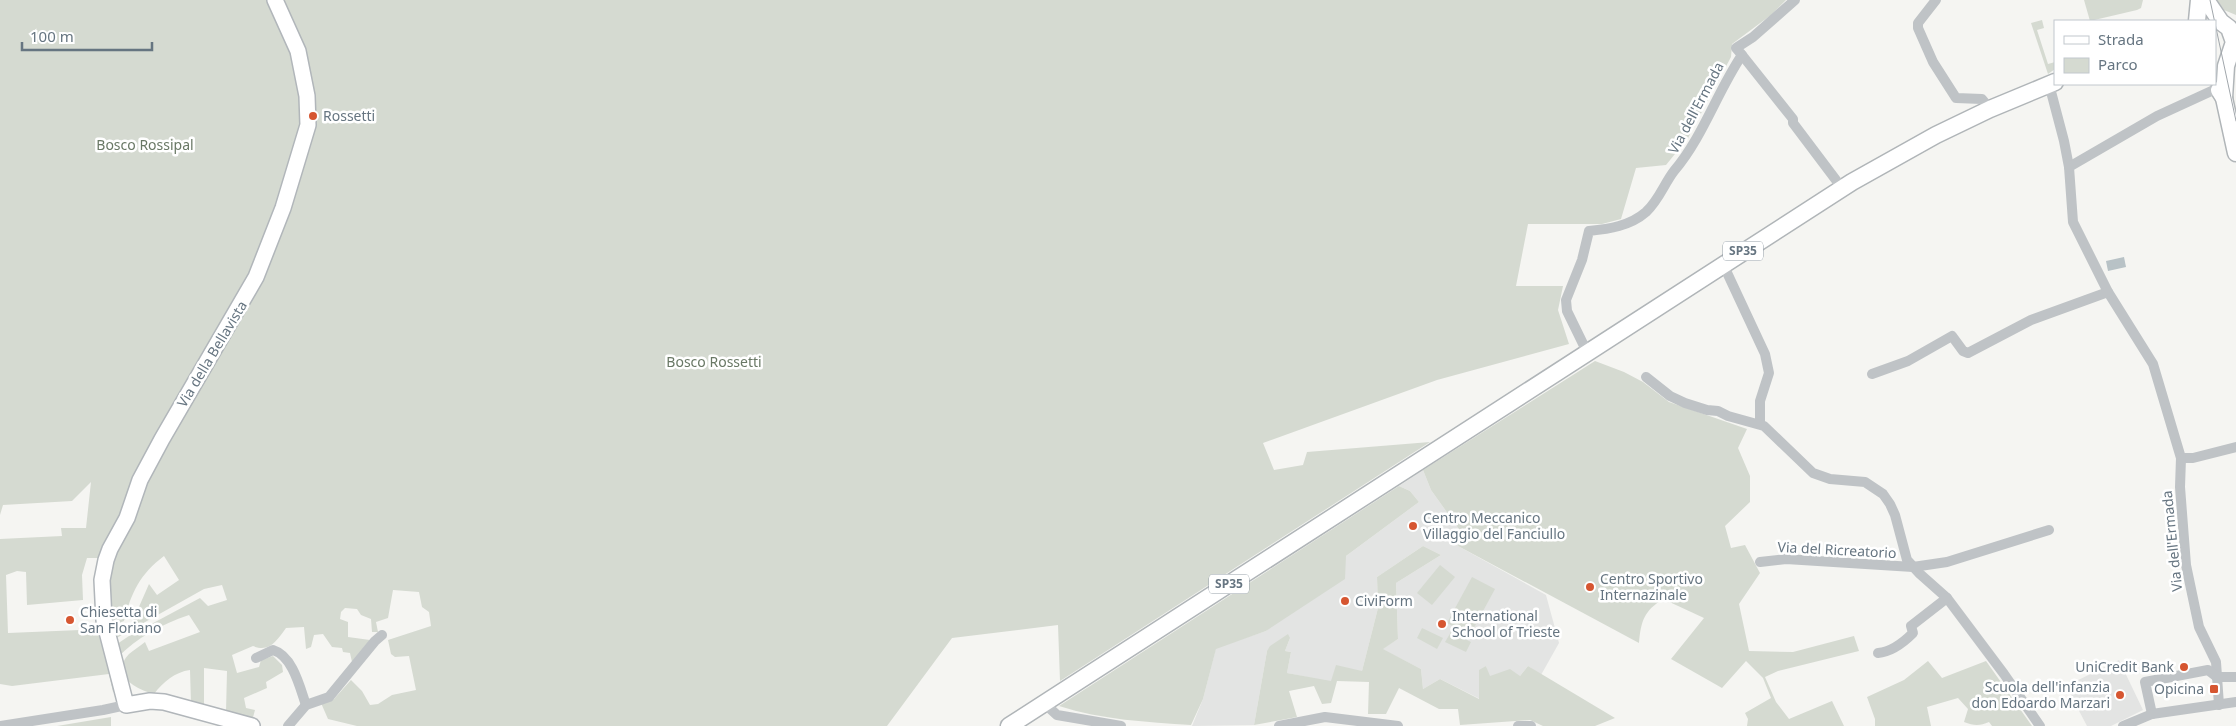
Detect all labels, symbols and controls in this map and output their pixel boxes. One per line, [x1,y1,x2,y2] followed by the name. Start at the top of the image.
[22,20,152,52] scale bar
[2054,20,2216,85] legend
[30,26,74,46] text: 100 m
[2098,29,2144,49] text: Strada
[2098,54,2138,74] text: Parco
[1663,59,1728,157] street label: Via dell'Ermada
[323,106,375,125] place label: Rossetti
[307,110,319,122] marker: Rossetti
[96,135,194,154] park label: Bosco Rossipal
[1723,242,1763,260] road number: SP35
[172,297,251,411] street label: Via della Bellavista
[666,352,762,371] park label: Bosco Rossetti
[2157,490,2186,592] street label: Via dell'Ermada
[1423,508,1565,543] place label: Centro Meccanico Villaggio del Fanciullo
[1407,520,1419,532] marker: Centro Meccanico Villaggio del Fanciullo
[1777,537,1897,562] street label: Via del Ricreatorio
[1600,569,1703,604] place label: Centro Sportivo Internazinale
[1209,574,1249,594] road number: SP35
[1584,581,1596,593] marker: Centro Sportivo Internazinale
[1355,591,1413,610] place label: CiviForm
[1339,595,1351,607] marker: CiviForm
[80,602,162,637] place label: Chiesetta di San Floriano
[1452,606,1560,641] place label: International School of Trieste
[64,614,76,626] marker: Chiesetta di San Floriano
[1436,618,1448,630] marker: International School of Trieste
[2075,657,2175,676] place label: UniCredit Bank
[2178,661,2190,673] marker: UniCredit Bank
[1972,677,2110,712] place label: Scuola dell'infanzia don Edoardo Marzari
[2154,679,2204,698] place label: Opicina
[2208,683,2220,695] marker: Opicina
[2114,689,2126,701] marker: Scuola dell'infanzia don Edoardo Marzari

